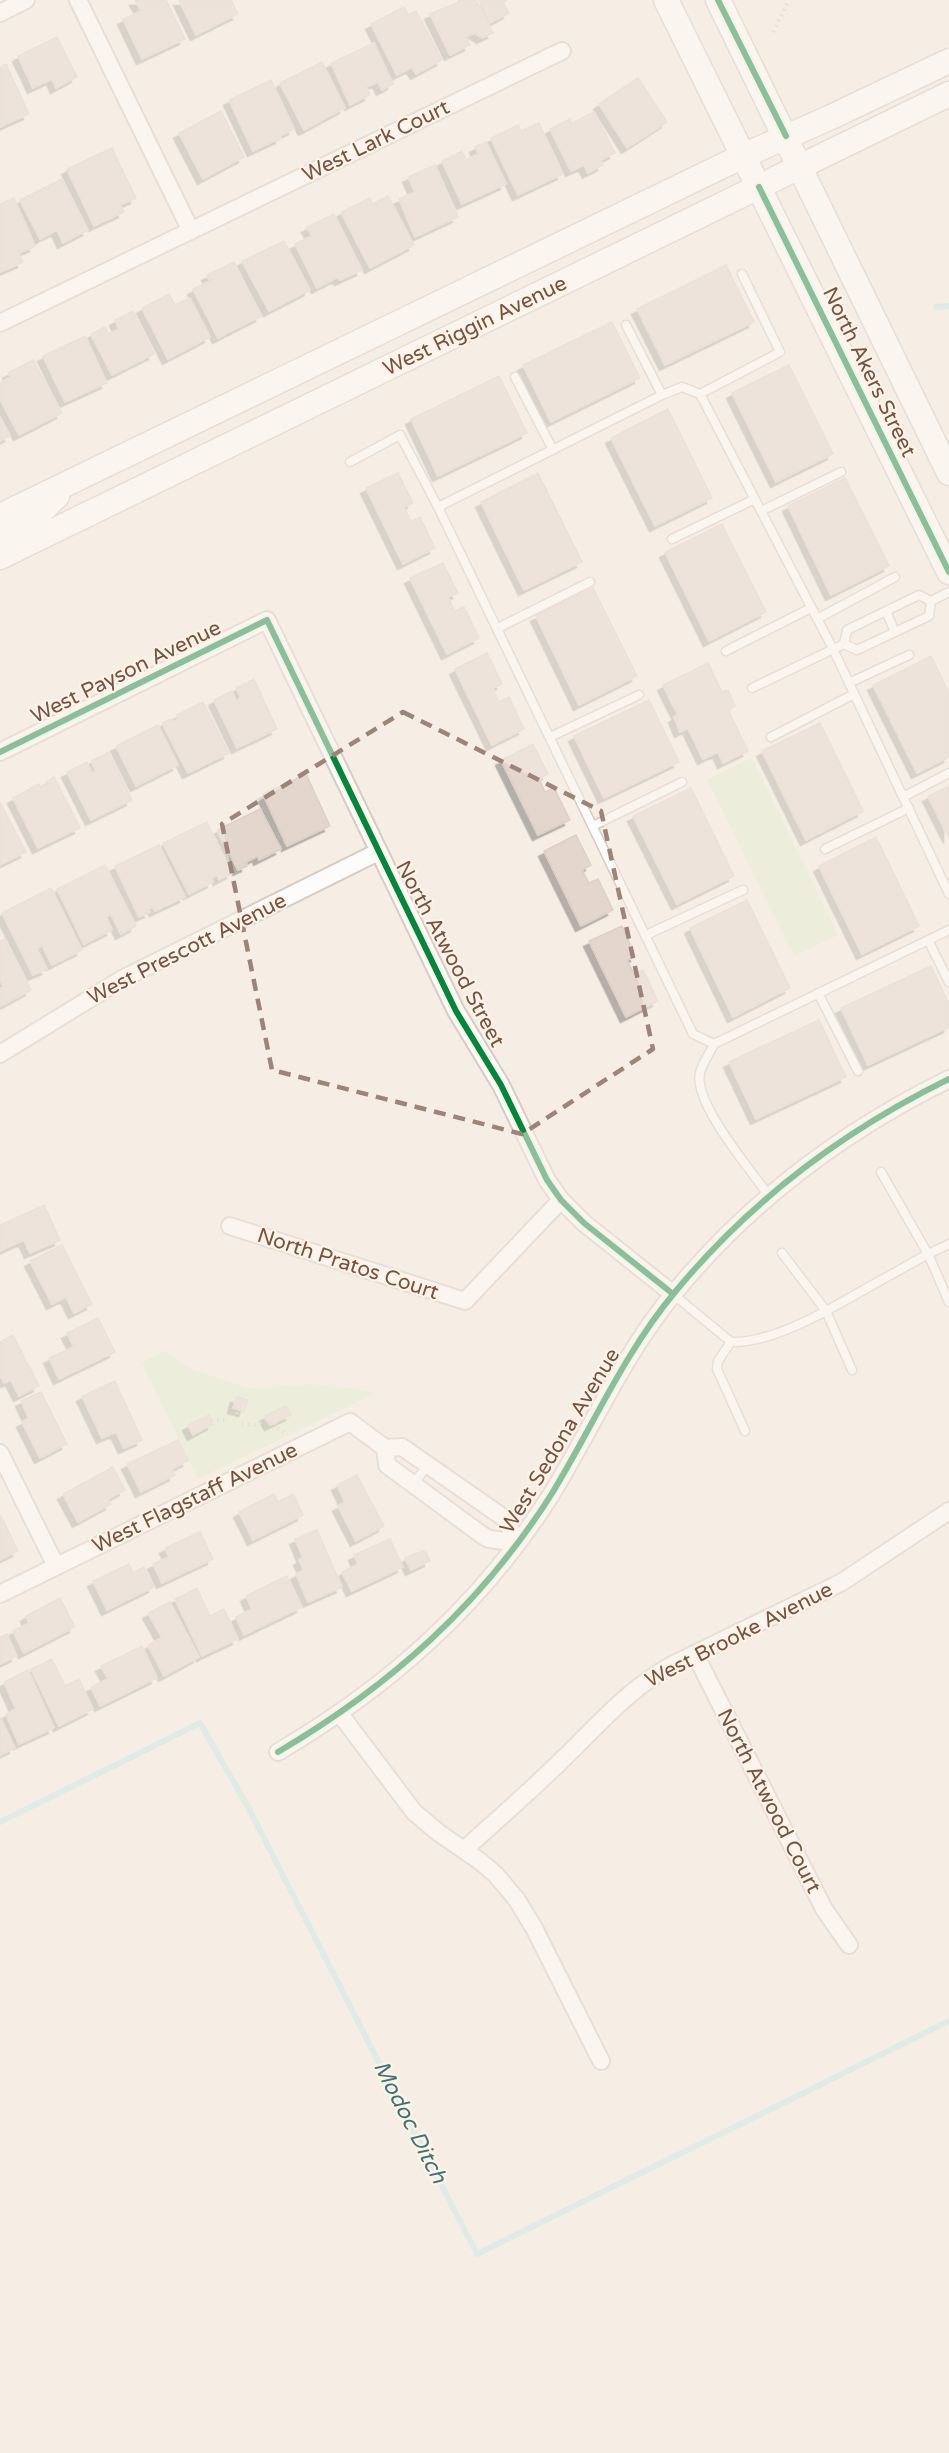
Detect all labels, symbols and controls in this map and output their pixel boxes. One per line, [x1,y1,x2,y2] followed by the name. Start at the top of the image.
[298,95,454,187] street label: West Lark Court
[379,271,571,381] street label: West Riggin Avenue
[817,283,921,461] street label: North Akers Street
[27,615,225,729] street label: West Payson Avenue
[390,857,510,1051] street label: North Atwood Street
[83,888,291,1010] street label: West Prescott Avenue
[254,1223,442,1305] street label: North Pratos Court
[495,1344,625,1538] street label: West Sedona Avenue
[88,1437,302,1559] street label: West Flagstaff Avenue
[641,1577,837,1693] street label: West Brooke Avenue
[712,1705,826,1897] street label: North Atwood Court
[368,2056,452,2188] water label: Modoc Ditch

